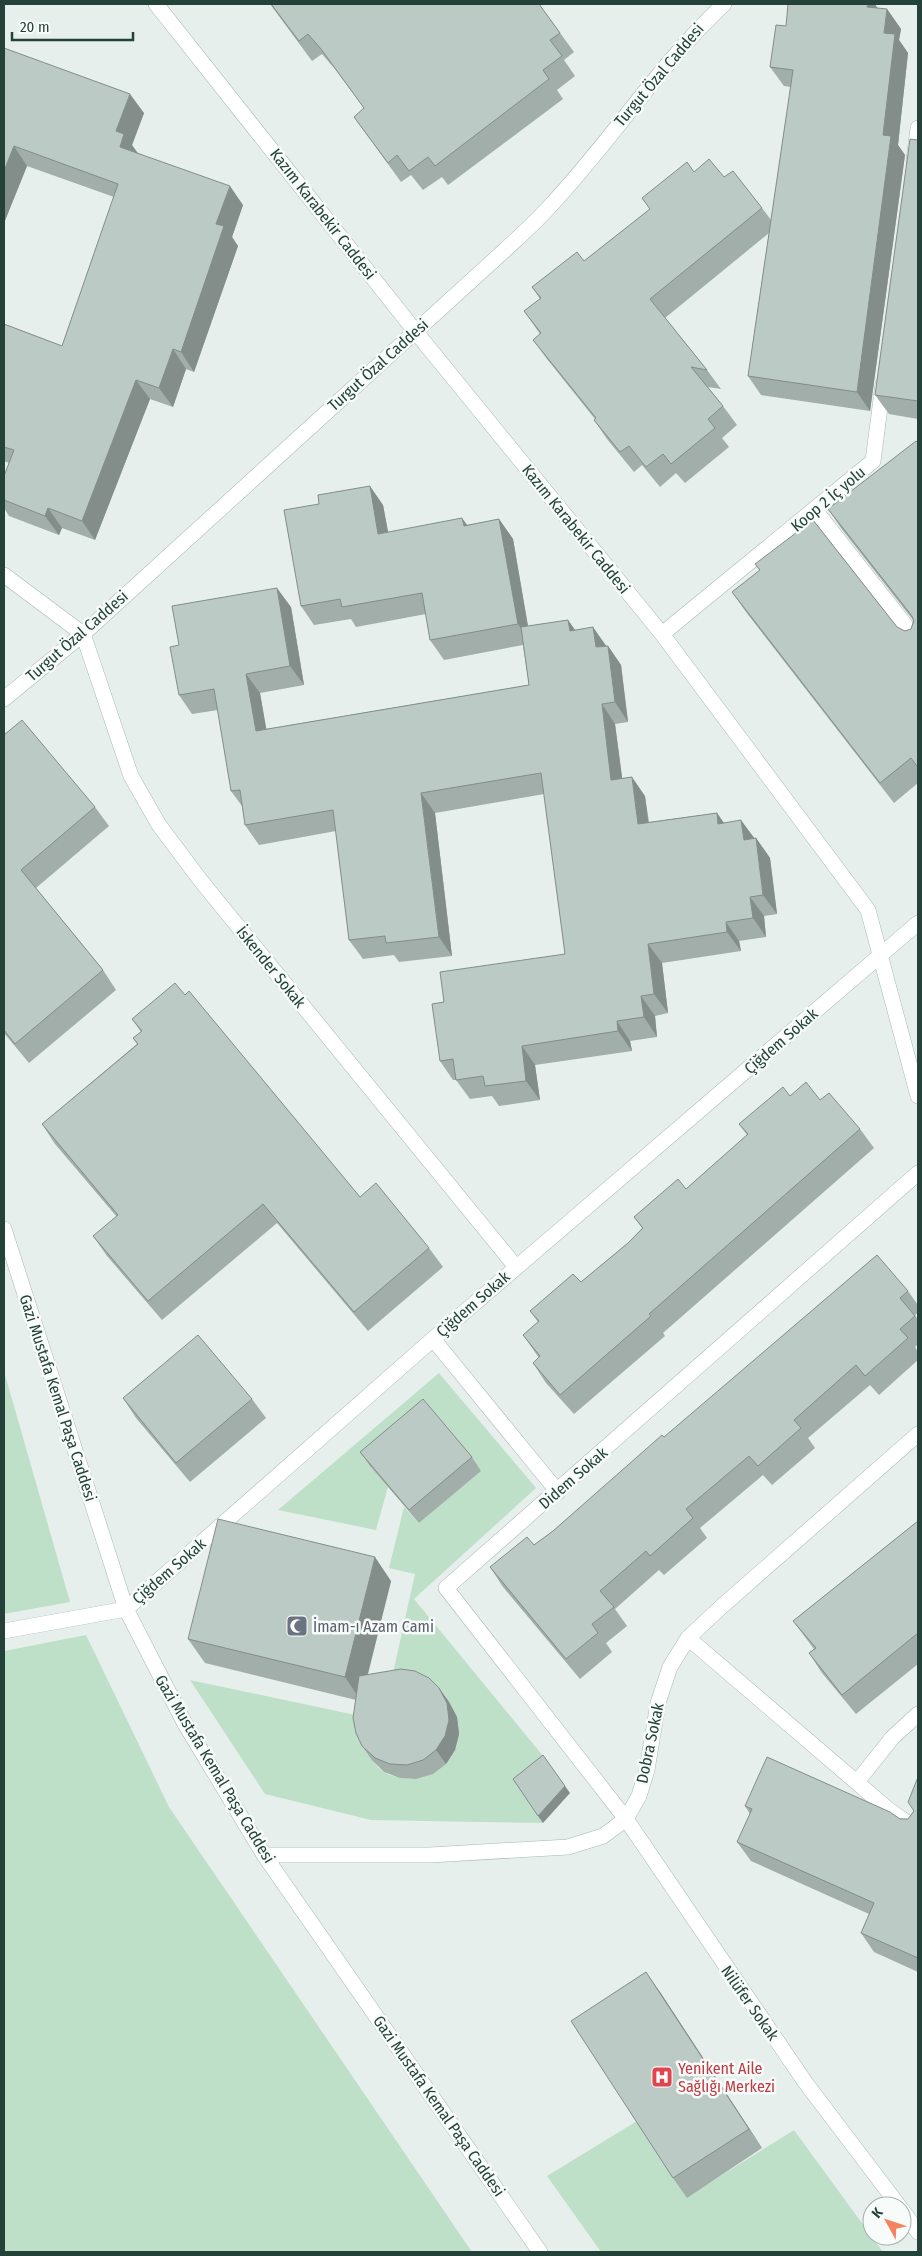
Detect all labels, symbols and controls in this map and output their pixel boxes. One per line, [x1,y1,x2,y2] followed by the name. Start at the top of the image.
[12,10,134,42] scale bar
[20,18,50,36] text: 20 m
[610,20,708,130] street label: Turgut Özal Caddesi
[266,145,380,283] street label: Kazım Karabekir Caddesi
[324,315,432,415] street label: Turgut Özal Caddesi
[518,461,634,597] street label: Kazım Karabekir Caddesi
[787,462,869,536] street label: Koop 2 İç yolu
[22,587,132,685] street label: Turgut Özal Caddesi
[232,922,310,1012] street label: İskender Sokak
[740,1004,823,1079] street label: Çiğdem Sokak
[432,1267,515,1342] street label: Çiğdem Sokak
[16,1292,100,1504] street label: Gazi Mustafa Kemal Paşa Caddesi
[535,1443,612,1513] street label: Didem Sokak
[128,1534,211,1609] street label: Çiğdem Sokak
[285,1614,309,1638] mosque icon: İmam-ı Azam Cami
[313,1617,434,1636] place label: İmam-ı Azam Cami
[151,1671,279,1867] street label: Gazi Mustafa Kemal Paşa Caddesi
[632,1701,668,1785] street label: Dobra Sokak
[717,1962,783,2045] street label: Nilüfer Sokak
[369,2012,509,2200] street label: Gazi Mustafa Kemal Paşa Caddesi
[678,2059,775,2096] place label: Yenikent Aile Sağlığı Merkezi
[650,2065,674,2089] hospital icon: Yenikent Aile Sağlığı Merkezi
[862,2196,912,2246] north arrow
[868,2204,887,2222] text: K

